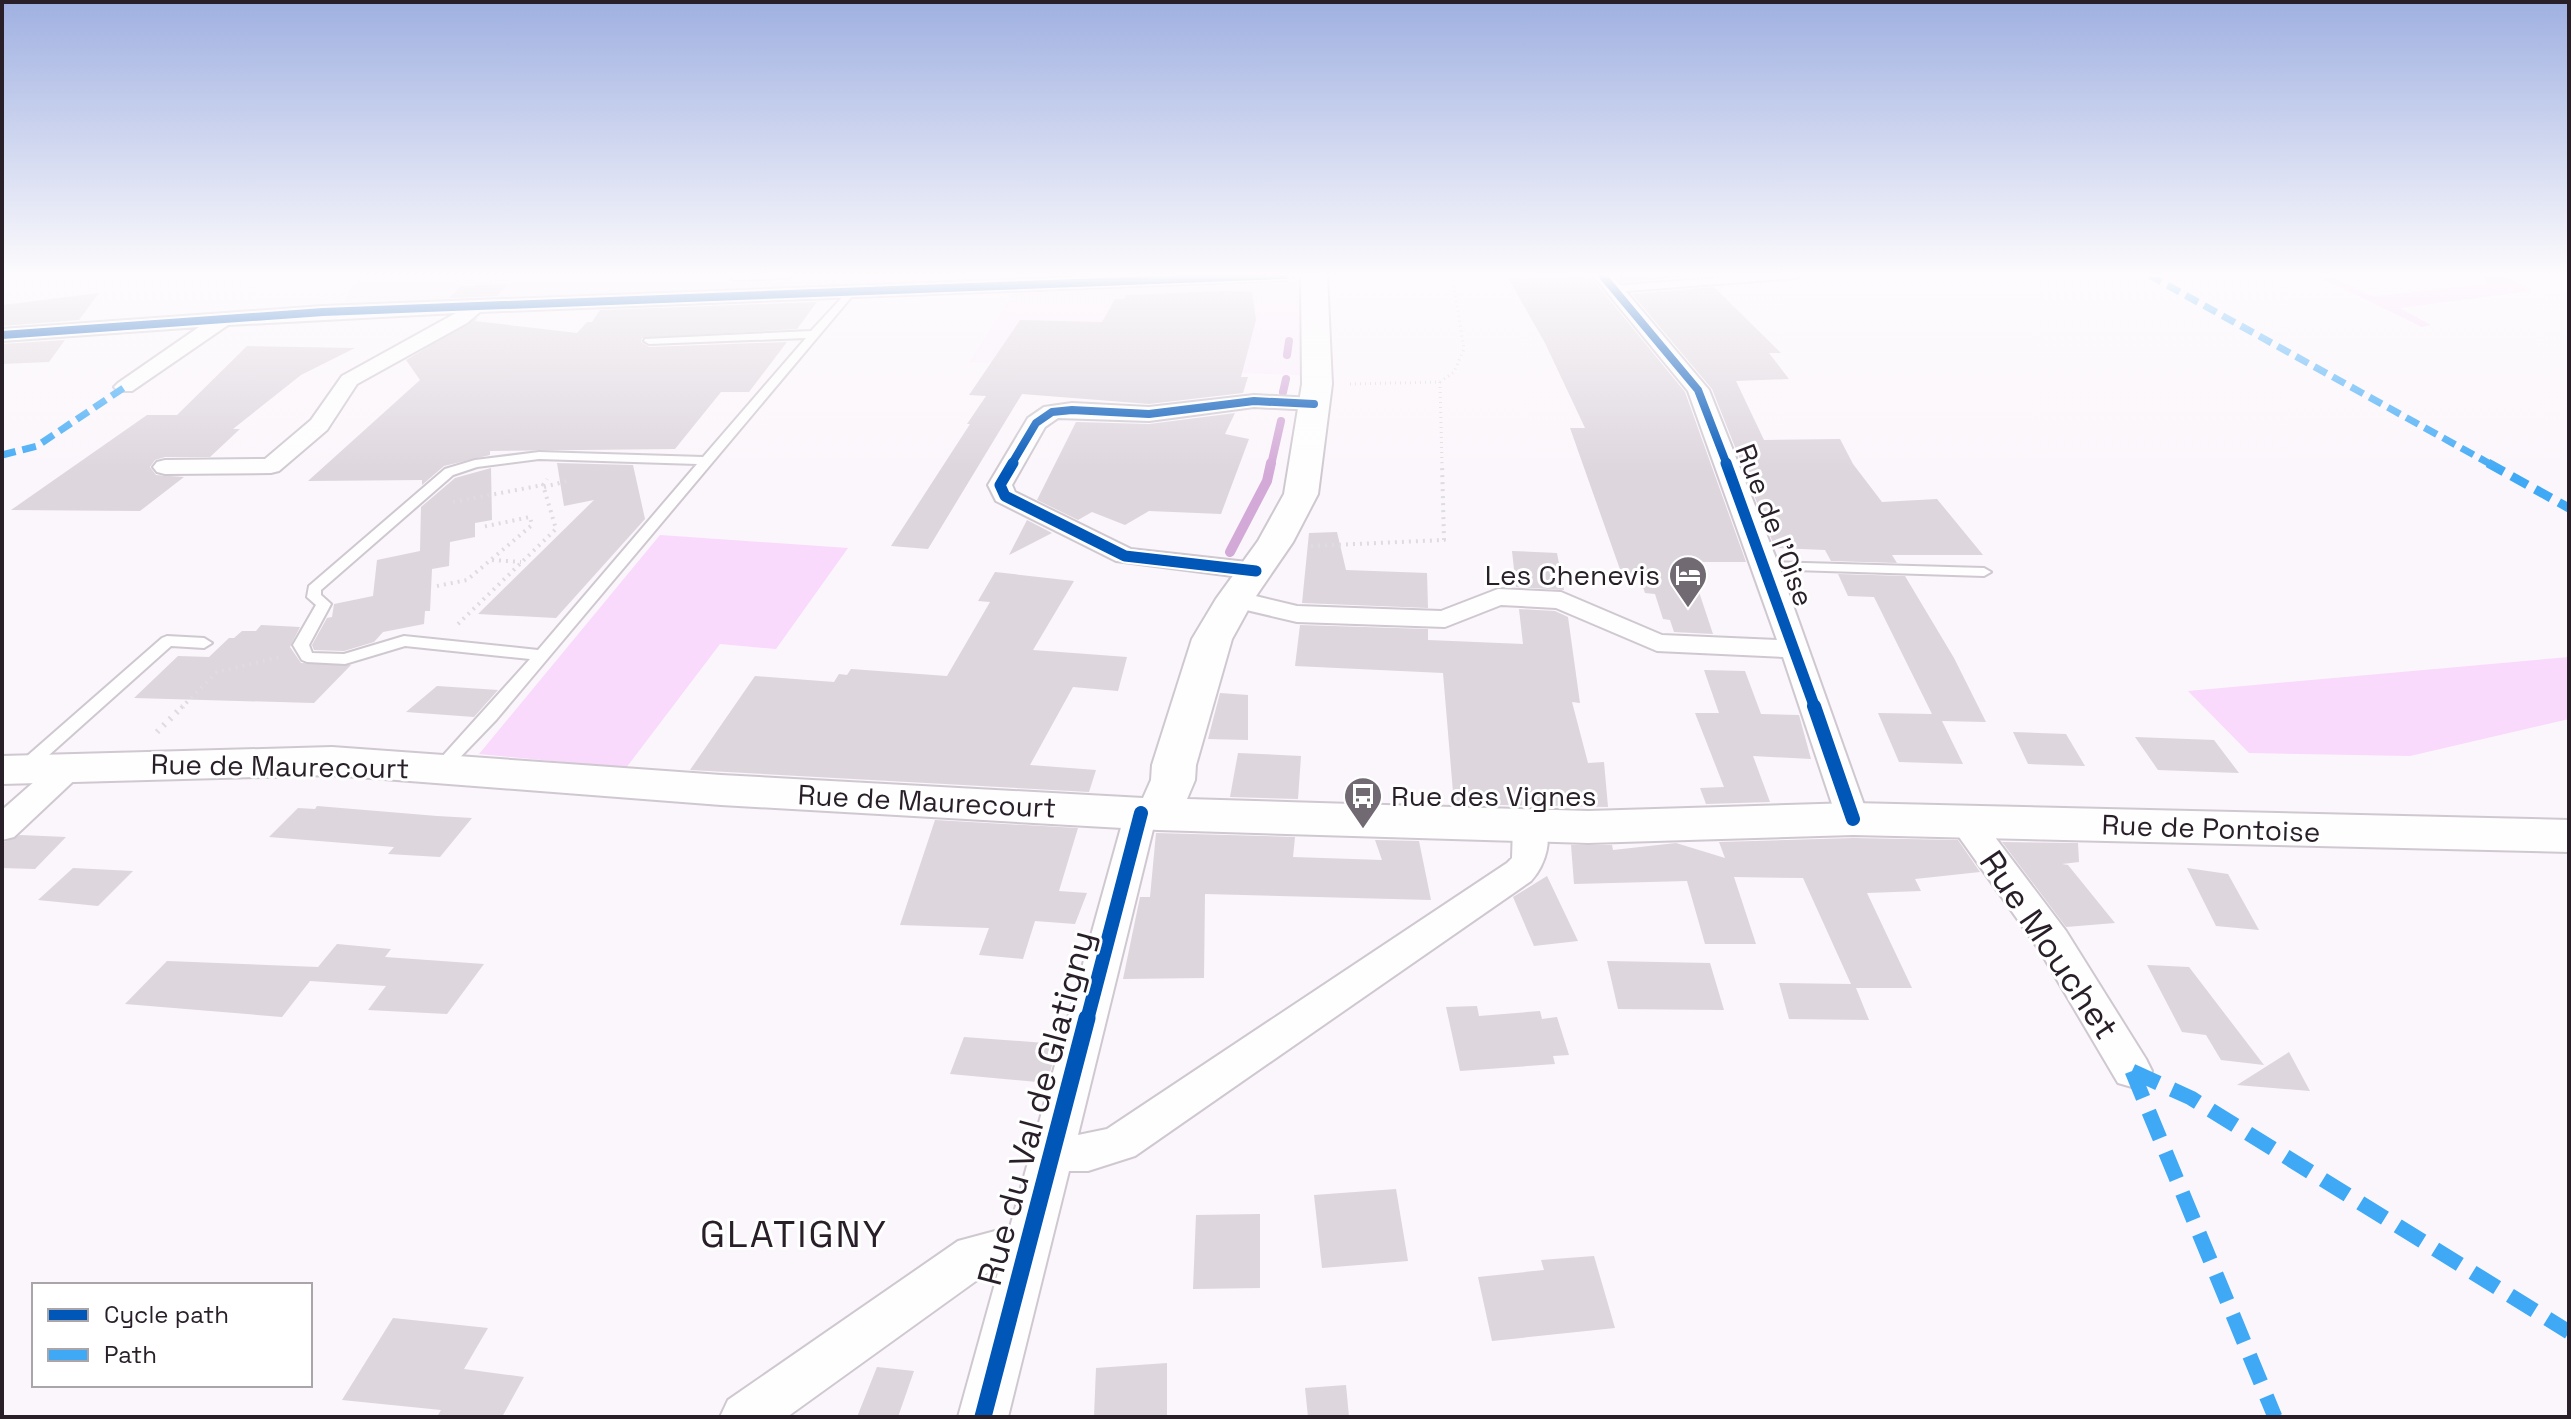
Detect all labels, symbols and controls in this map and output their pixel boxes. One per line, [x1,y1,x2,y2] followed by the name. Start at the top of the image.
[1728,439,1822,611] street label: Rue de l'Oise
[1667,554,1709,609] hotel icon: Les Chenevis
[1485,557,1660,593] place label: Les Chenevis
[150,746,410,786] street label: Rue de Maurecourt
[1342,775,1384,830] bus stop icon: Rue des Vignes
[797,776,1057,826] street label: Rue de Maurecourt
[1391,778,1596,814] place label: Rue des Vignes
[2101,806,2321,850] street label: Rue de Pontoise
[1970,842,2128,1048] street label: Rue Mouchet
[968,926,1104,1290] street label: Rue du Val de Glatigny
[700,1210,888,1258] district label: GLATIGNY
[32,1283,312,1387] legend
[104,1299,229,1330] text: Cycle path
[104,1339,157,1370] text: Path

